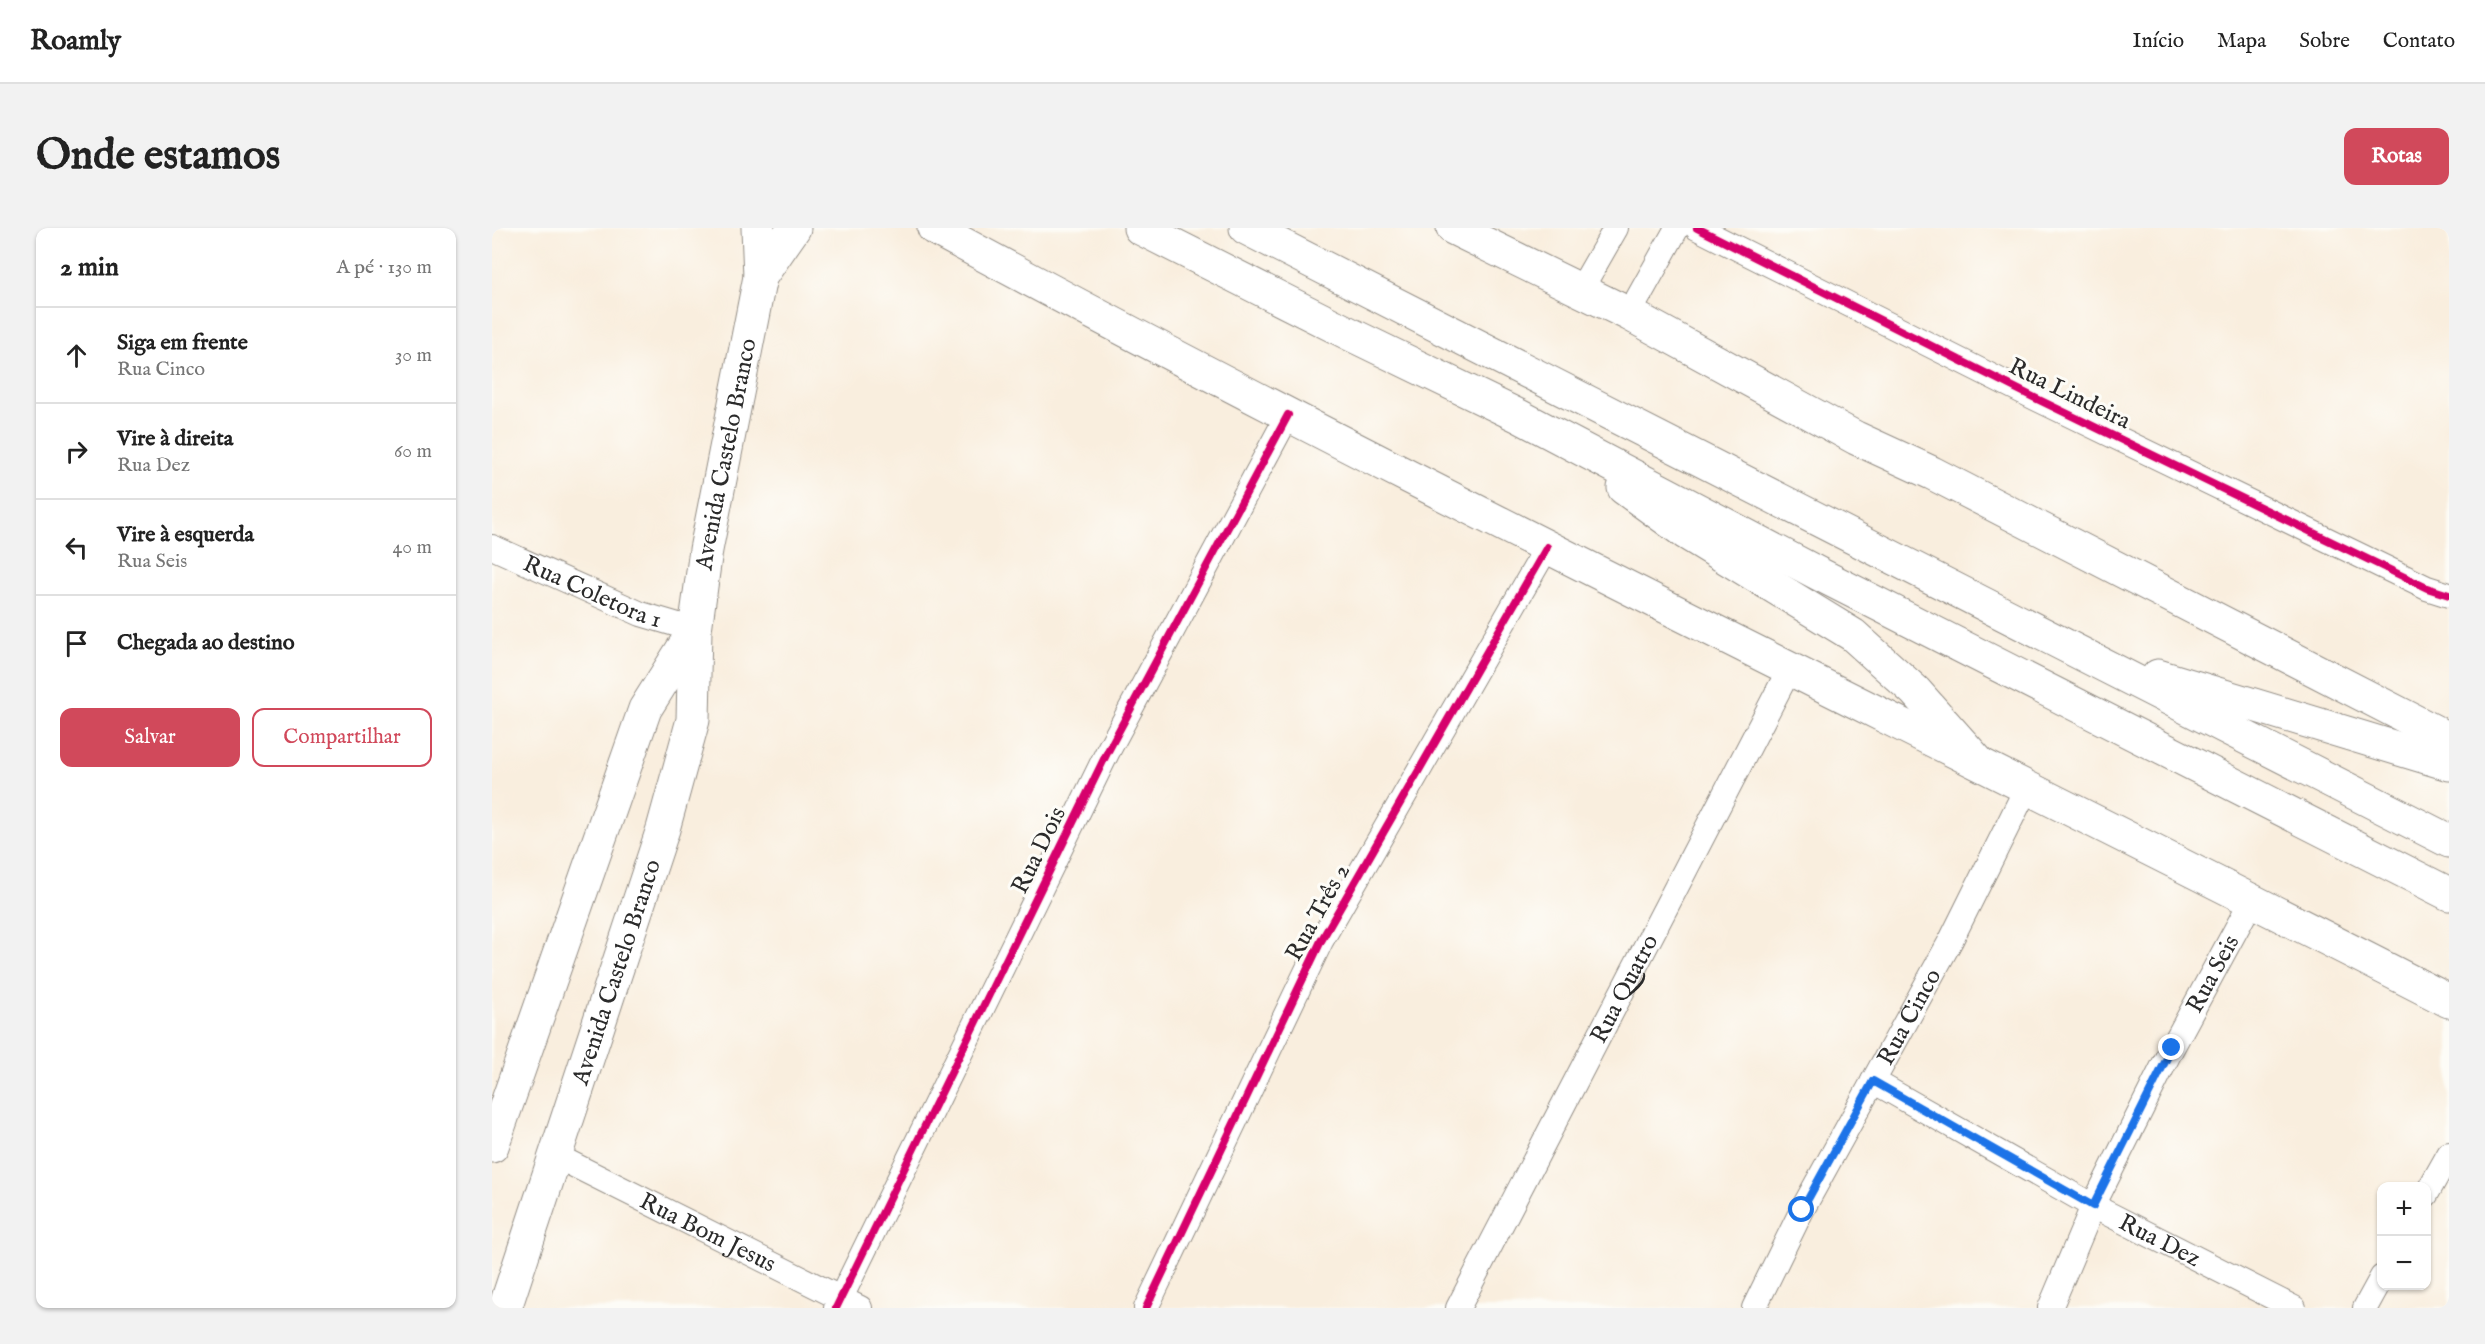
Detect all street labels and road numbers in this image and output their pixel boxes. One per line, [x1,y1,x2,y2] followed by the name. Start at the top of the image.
[689,336,765,573] street label: Avenida Castelo Branco
[2003,352,2136,437] street label: Rua Lindeira
[518,549,665,636] street label: Rua Coletora 1
[1005,802,1074,899] street label: Rua Dois
[565,855,669,1090] street label: Avenida Castelo Branco
[1279,859,1358,967] street label: Rua Três 2
[1584,929,1666,1049] street label: Rua Quatro
[2180,930,2247,1019] street label: Rua Seis
[1871,964,1949,1071] street label: Rua Cinco
[634,1186,781,1280] street label: Rua Bom Jesus
[2113,1208,2205,1275] street label: Rua Dez

